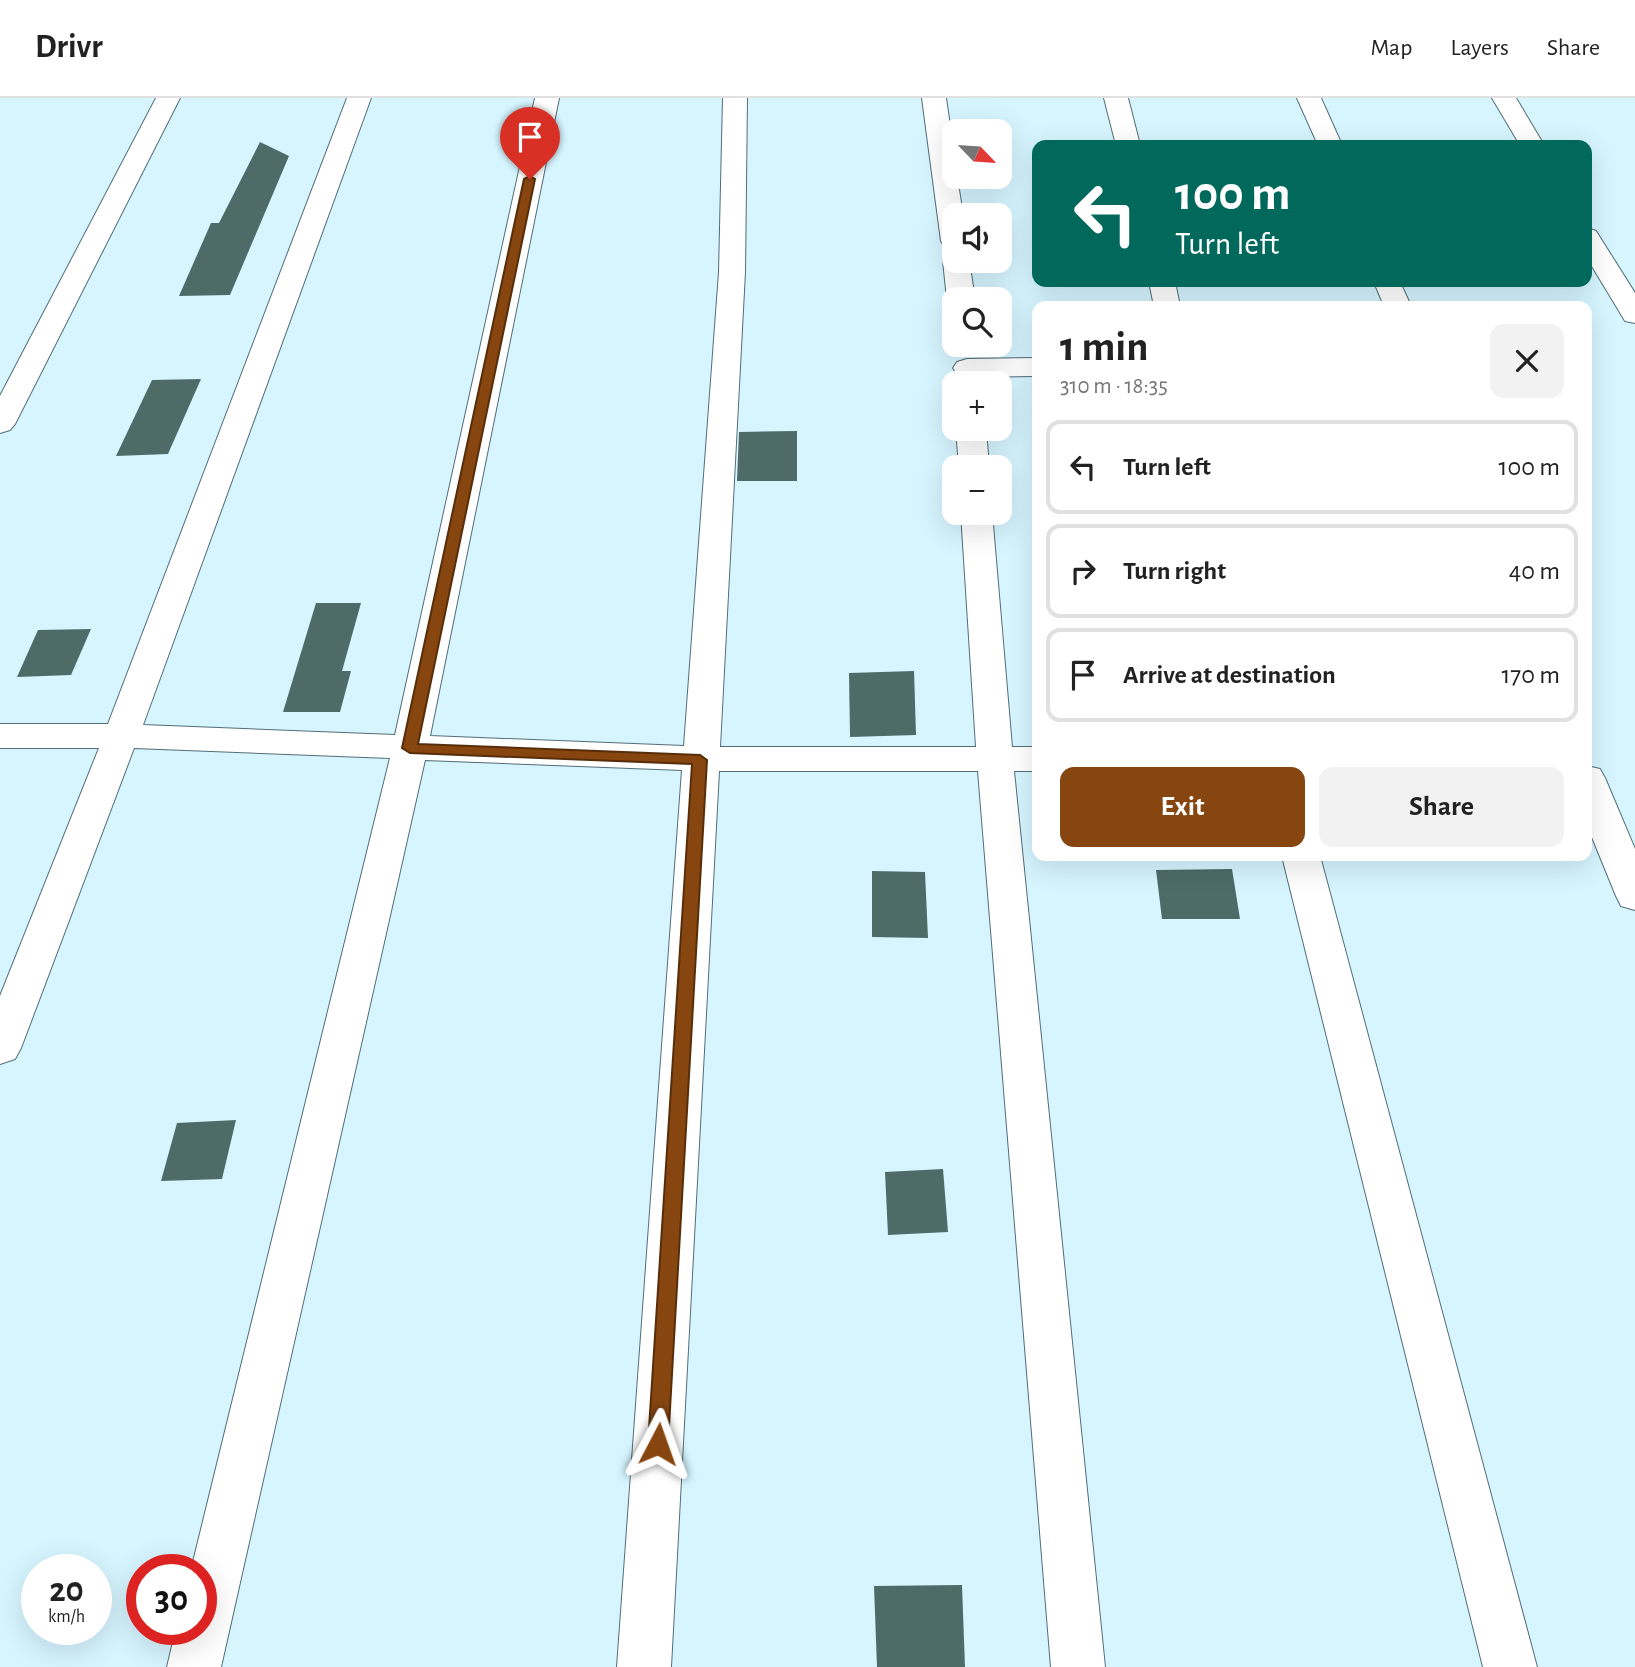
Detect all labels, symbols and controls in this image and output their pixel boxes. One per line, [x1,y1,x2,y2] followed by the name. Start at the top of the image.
[35,31,103,64] text: Drivr
[1370,36,1412,60] text: Map
[1450,36,1509,60] text: Layers
[1547,36,1600,60] text: Share
[500,107,560,179] pin
[511,118,549,156] icon: arrive
[942,119,1012,189] north arrow
[942,119,1012,525] map controls
[1060,168,1151,259] icon: left
[1175,170,1291,219] text: 100 m
[942,203,1012,273] button: sound
[1175,228,1279,260] text: Turn left
[942,287,1012,357] button: search
[1490,324,1564,398] button: close
[1060,326,1149,368] text: 1 min
[942,371,1012,441] button: +
[1060,375,1168,398] text: 310 m · 18:35
[1064,448,1102,486] icon: left
[1123,454,1211,480] text: Turn left
[1499,454,1560,480] text: 100 m
[942,455,1012,525] button: −
[1064,552,1102,590] icon: right
[1123,558,1226,584] text: Turn right
[1509,558,1560,584] text: 40 m
[1064,656,1102,694] icon: arrive
[1123,662,1336,688] text: Arrive at destination
[1501,662,1560,688] text: 170 m
[1060,767,1305,847] button: Exit
[1319,767,1564,847] button: Share
[621,1407,695,1481] position arrow
[126,1554,217,1645] speed limit sign: 30
[49,1573,84,1608] text: 20
[48,1608,85,1626] text: km/h

